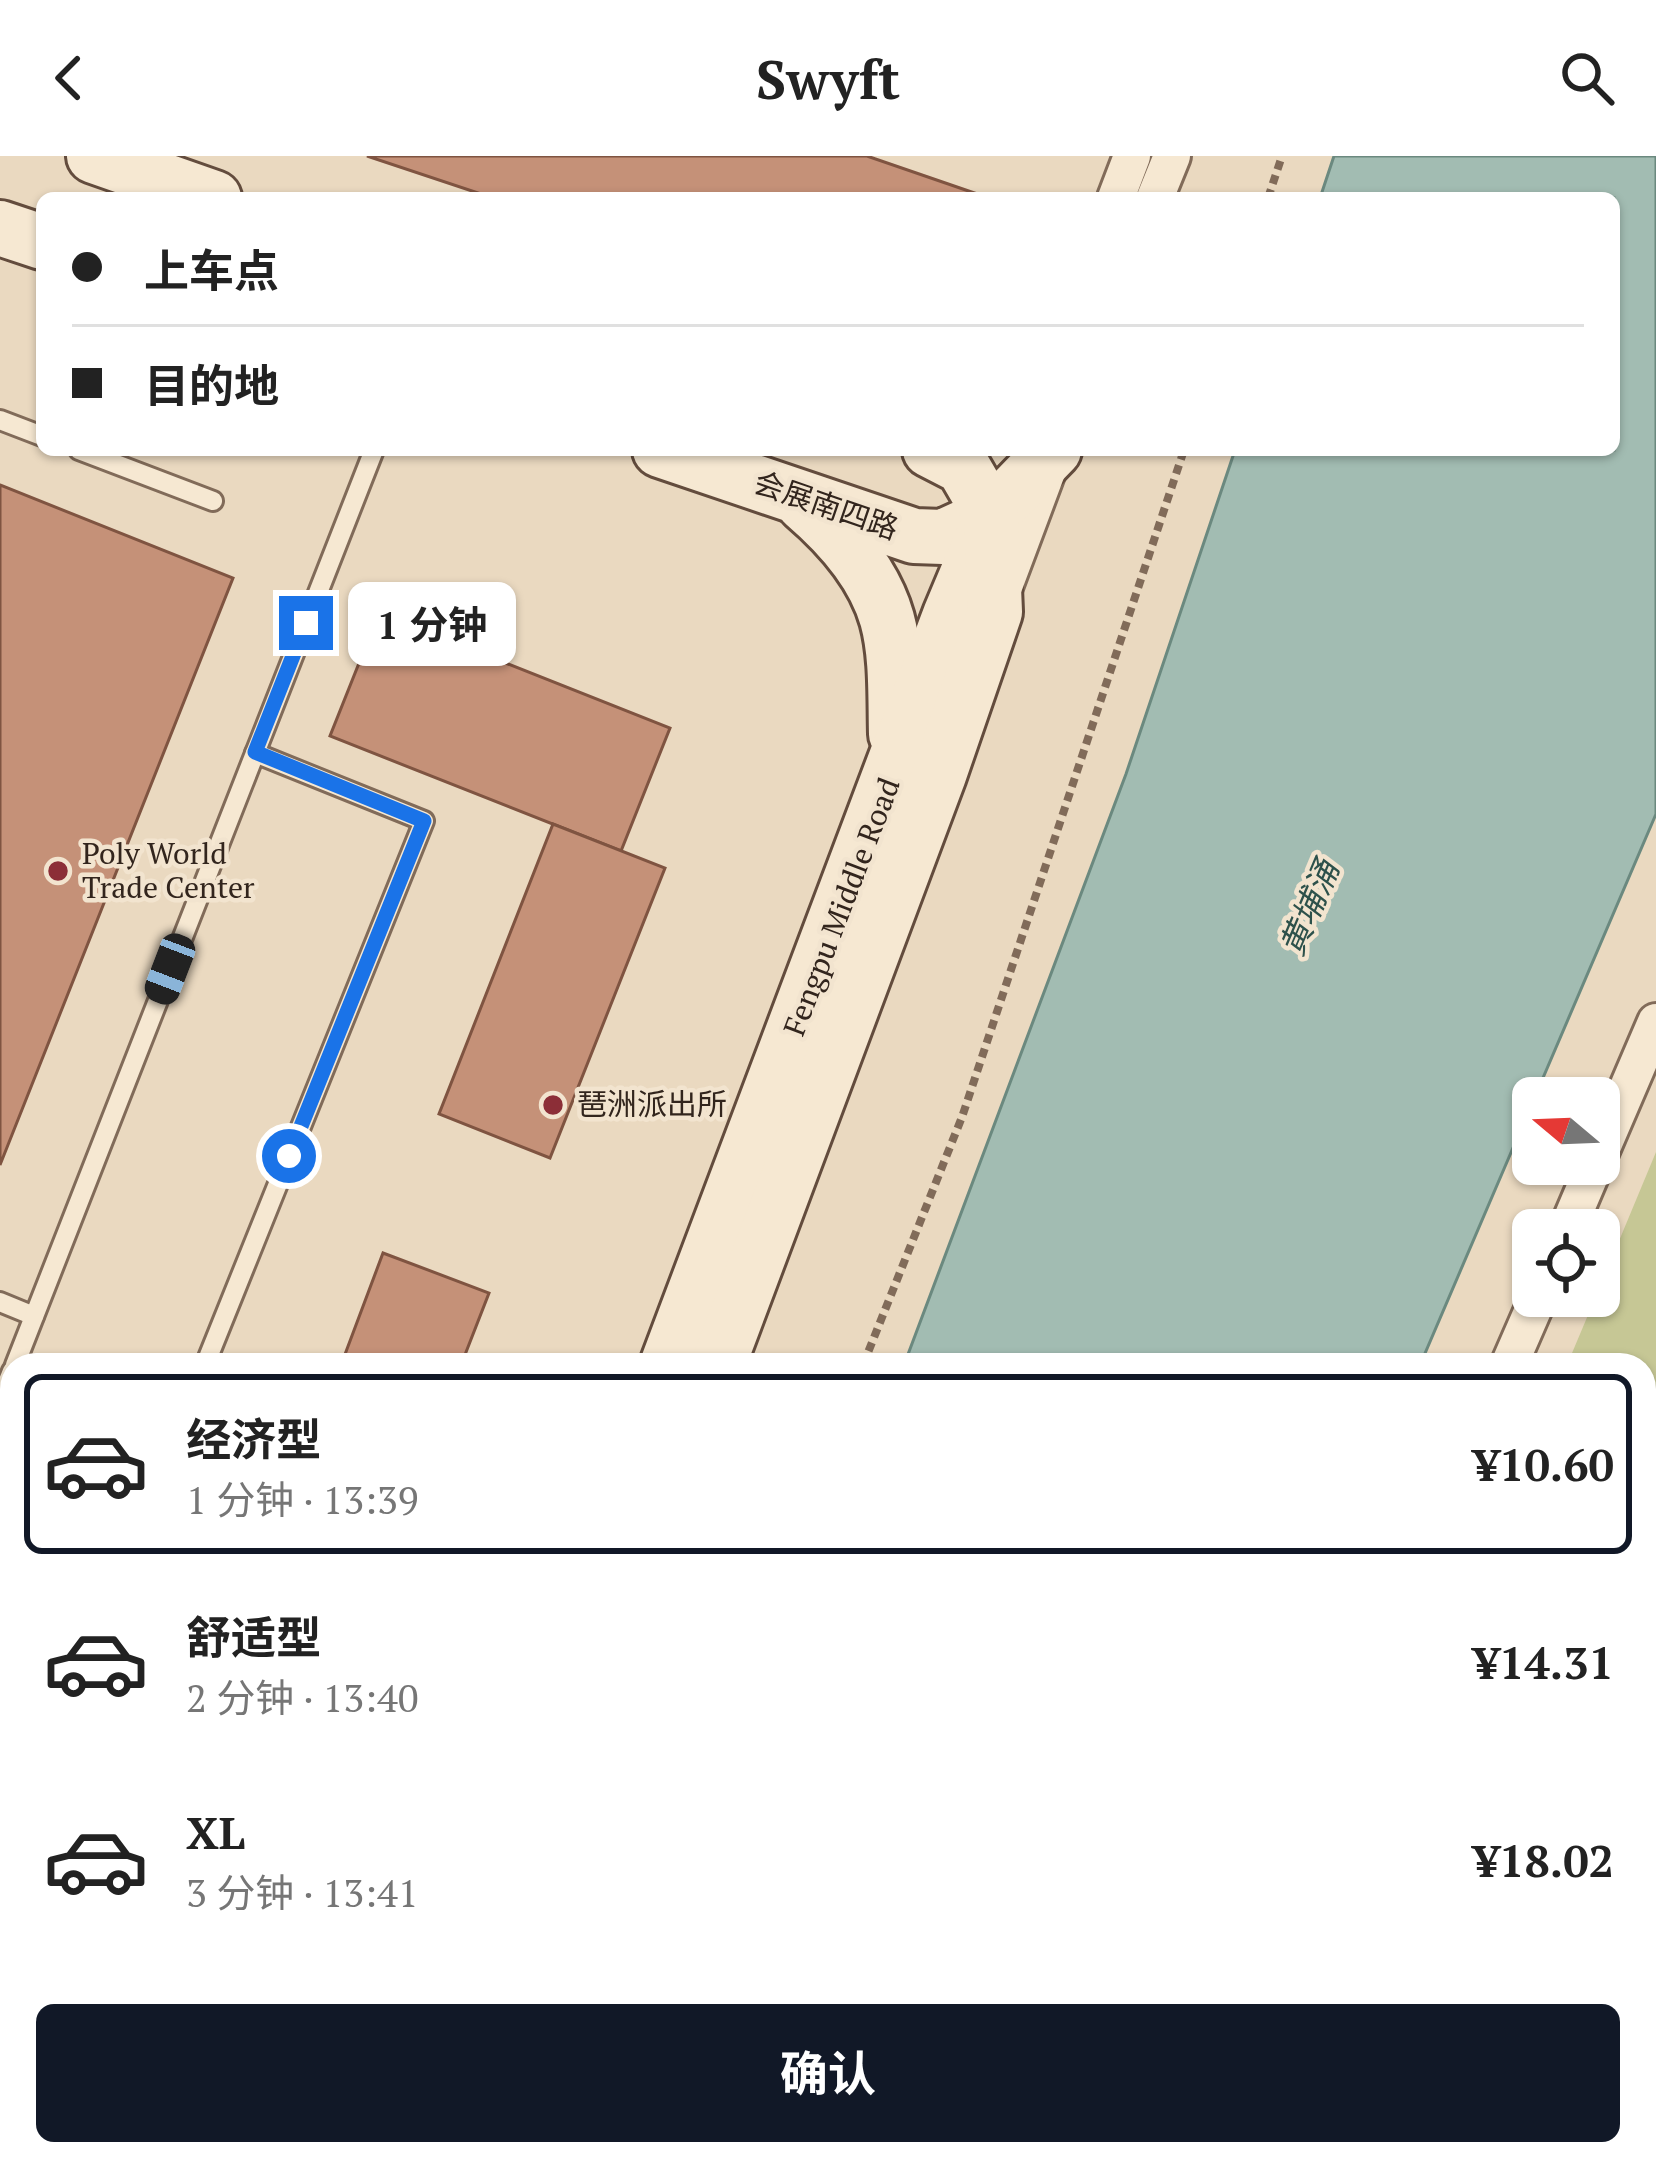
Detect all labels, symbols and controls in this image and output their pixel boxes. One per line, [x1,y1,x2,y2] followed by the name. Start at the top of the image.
[756,43,900,114] text: Swyft
[36,45,102,111] icon: back
[1554,45,1620,111] icon: search
[144,240,279,300] text: 上车点
[144,355,279,415] text: 目的地
[749,462,904,548] street label: 会展南四路
[348,581,516,665] callout: 1 分钟
[279,596,333,650] route end
[377,598,487,650] text: 1 分钟
[773,772,909,1041] street label: Fengpu Middle Road
[82,833,255,907] place label: Poly World Trade Center
[1269,850,1349,962] water label: 黄埔涌
[45,858,71,884] marker: Poly World Trade Center
[140,929,200,1009] car
[1512,1077,1620,1185] north arrow
[1512,1077,1620,1317] map controls
[577,1084,727,1124] place label: 琶洲派出所
[540,1092,566,1118] marker: 琶洲派出所
[262,1129,316,1183] route start
[1512,1209,1620,1317] button: locate
[186,1409,321,1469] text: 经济型
[42,1410,150,1518] icon: car
[1474,1434,1614,1494] text: ¥10.60
[186,1473,418,1525] text: 1 分钟 · 13:39
[186,1607,321,1667] text: 舒适型
[42,1608,150,1716] icon: car
[1474,1632,1614,1692] text: ¥14.31
[186,1671,418,1723] text: 2 分钟 · 13:40
[186,1802,245,1862] text: XL
[42,1806,150,1914] icon: car
[1474,1830,1614,1890] text: ¥18.02
[186,1866,418,1918] text: 3 分钟 · 13:41
[36,2004,1620,2142] button: 确认

